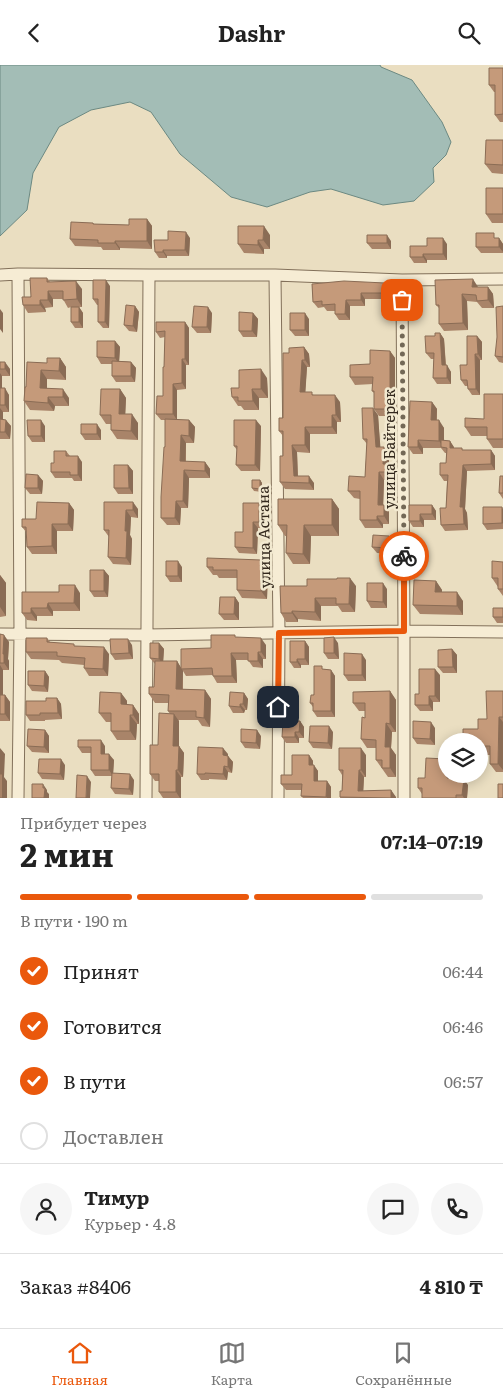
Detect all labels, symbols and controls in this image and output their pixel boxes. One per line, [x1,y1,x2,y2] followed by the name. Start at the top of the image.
[218,16,285,49] text: Dashr
[20,19,48,47] icon: back
[455,19,483,47] icon: search
[381,279,423,321] pin
[388,286,416,314] icon: bag
[377,389,400,509] street label: улица Байтерек
[251,485,275,588] street label: улица Астана
[379,531,429,581] courier
[390,542,418,570] icon: bike
[257,686,299,728] pin
[264,693,292,721] icon: home
[438,733,488,783] map controls
[438,733,488,783] button: layers
[20,810,147,834] text: Прибудет через
[380,827,483,855] text: 07:14–07:19
[20,829,114,877] text: 2 мин
[20,908,128,932] text: В пути · 190 m
[20,957,48,985] icon: check
[63,957,139,985] text: Принят
[443,959,483,983] text: 06:44
[20,1012,48,1040] icon: check
[63,1012,162,1040] text: Готовится
[443,1014,483,1038] text: 06:46
[20,1067,48,1095] icon: check
[63,1067,126,1095] text: В пути
[444,1069,483,1093] text: 06:57
[63,1122,164,1150] text: Доставлен
[20,1183,72,1235] button: person
[84,1183,149,1211] text: Тимур
[367,1183,419,1235] button: chat
[431,1183,483,1235] button: phone
[84,1211,176,1235] text: Курьер · 4.8
[20,1272,131,1300] text: Заказ #8406
[419,1272,483,1300] text: 4 810 ₸
[51,1339,108,1389] tab: Главная
[211,1339,253,1389] tab: Карта
[355,1339,452,1389] tab: Сохранённые

